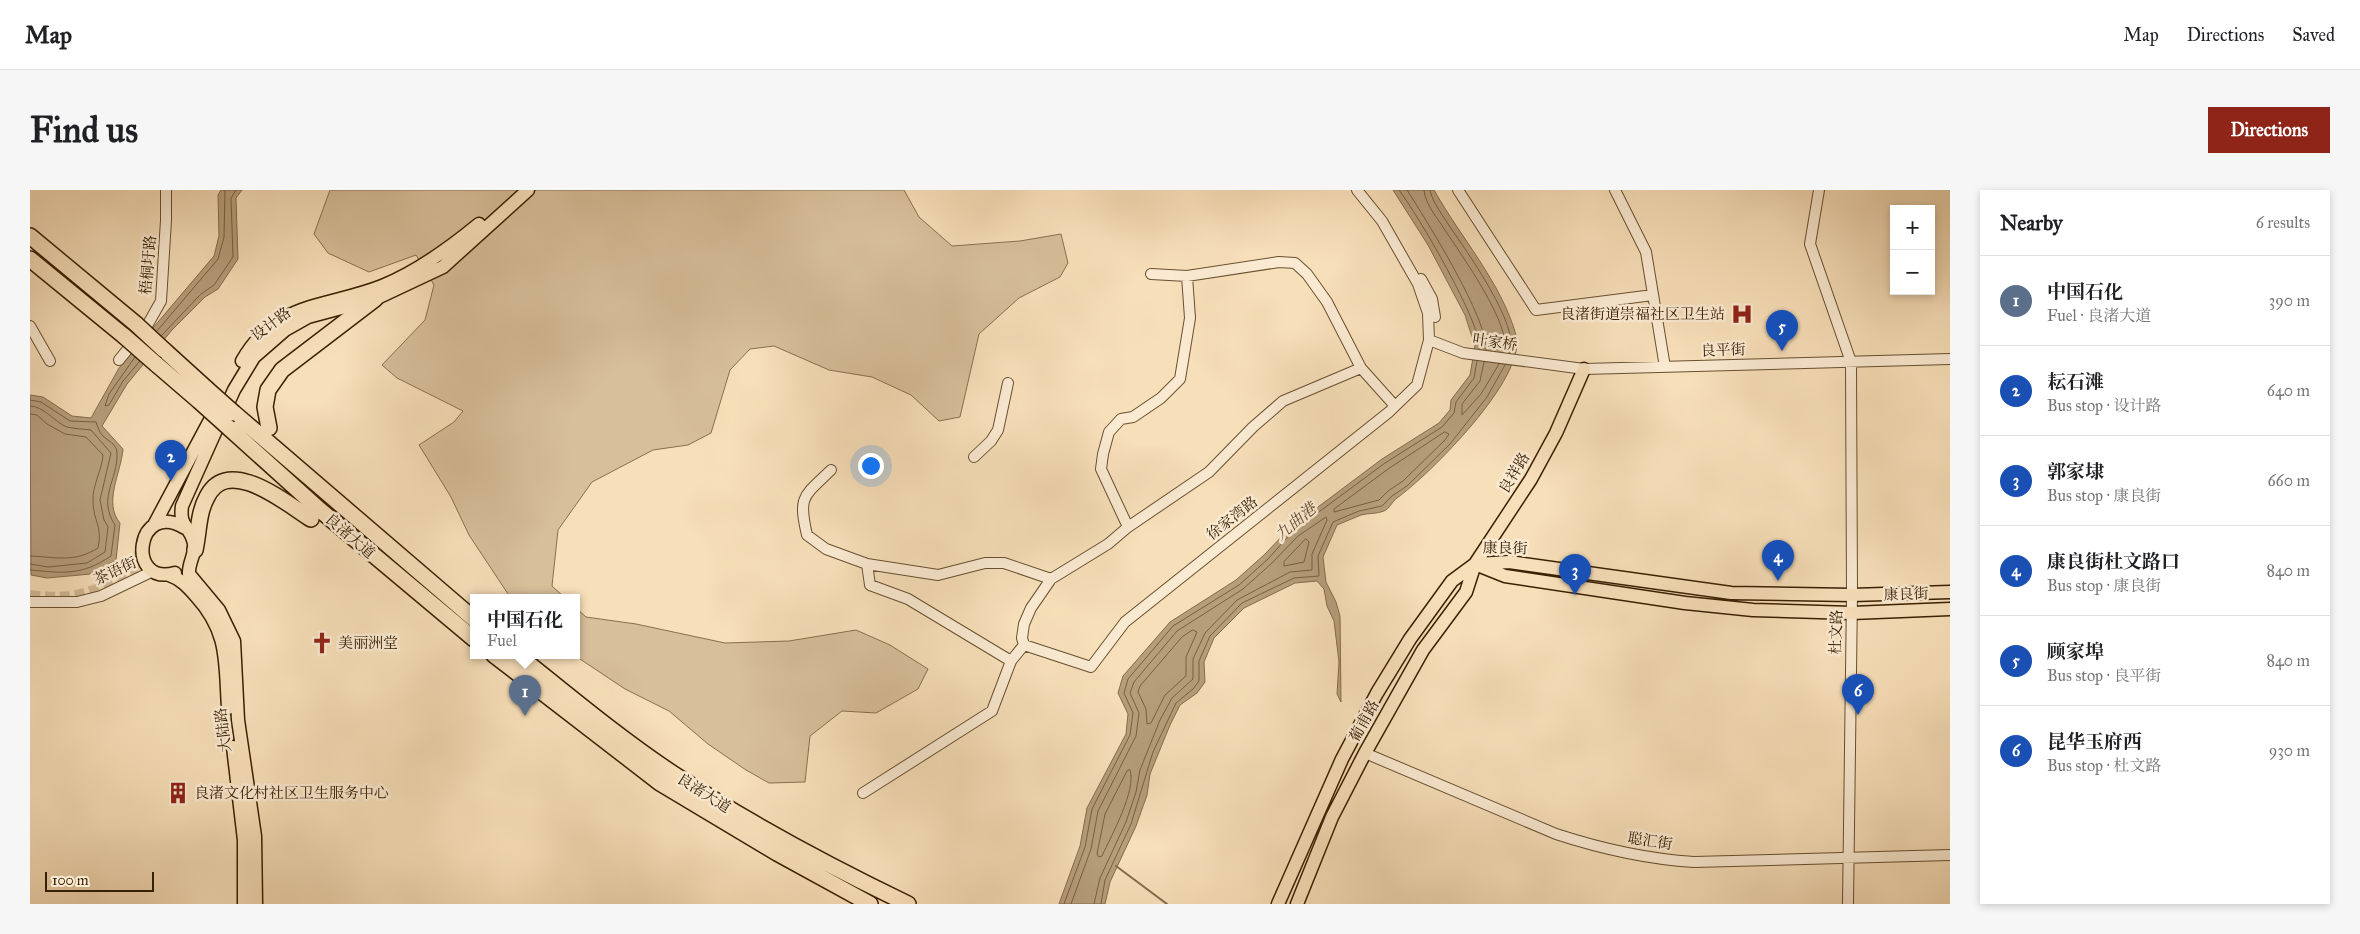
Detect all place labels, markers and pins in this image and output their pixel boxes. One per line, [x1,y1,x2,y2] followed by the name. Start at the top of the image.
[1729,301,1755,327] hospital icon: 良渚街道崇福社区卫生站
[1560,305,1725,323] place label: 良渚街道崇福社区卫生站
[1766,310,1798,351] pin: 5
[155,440,187,481] pin: 2
[1762,540,1794,581] pin: 4
[1559,554,1591,595] pin: 3
[309,630,335,656] church icon: 美丽洲堂
[338,634,398,652] place label: 美丽洲堂
[1842,674,1874,715] pin: 6
[509,675,541,716] pin: 1
[165,780,191,806] building icon: 良渚文化村社区卫生服务中心
[194,784,389,802] place label: 良渚文化村社区卫生服务中心

